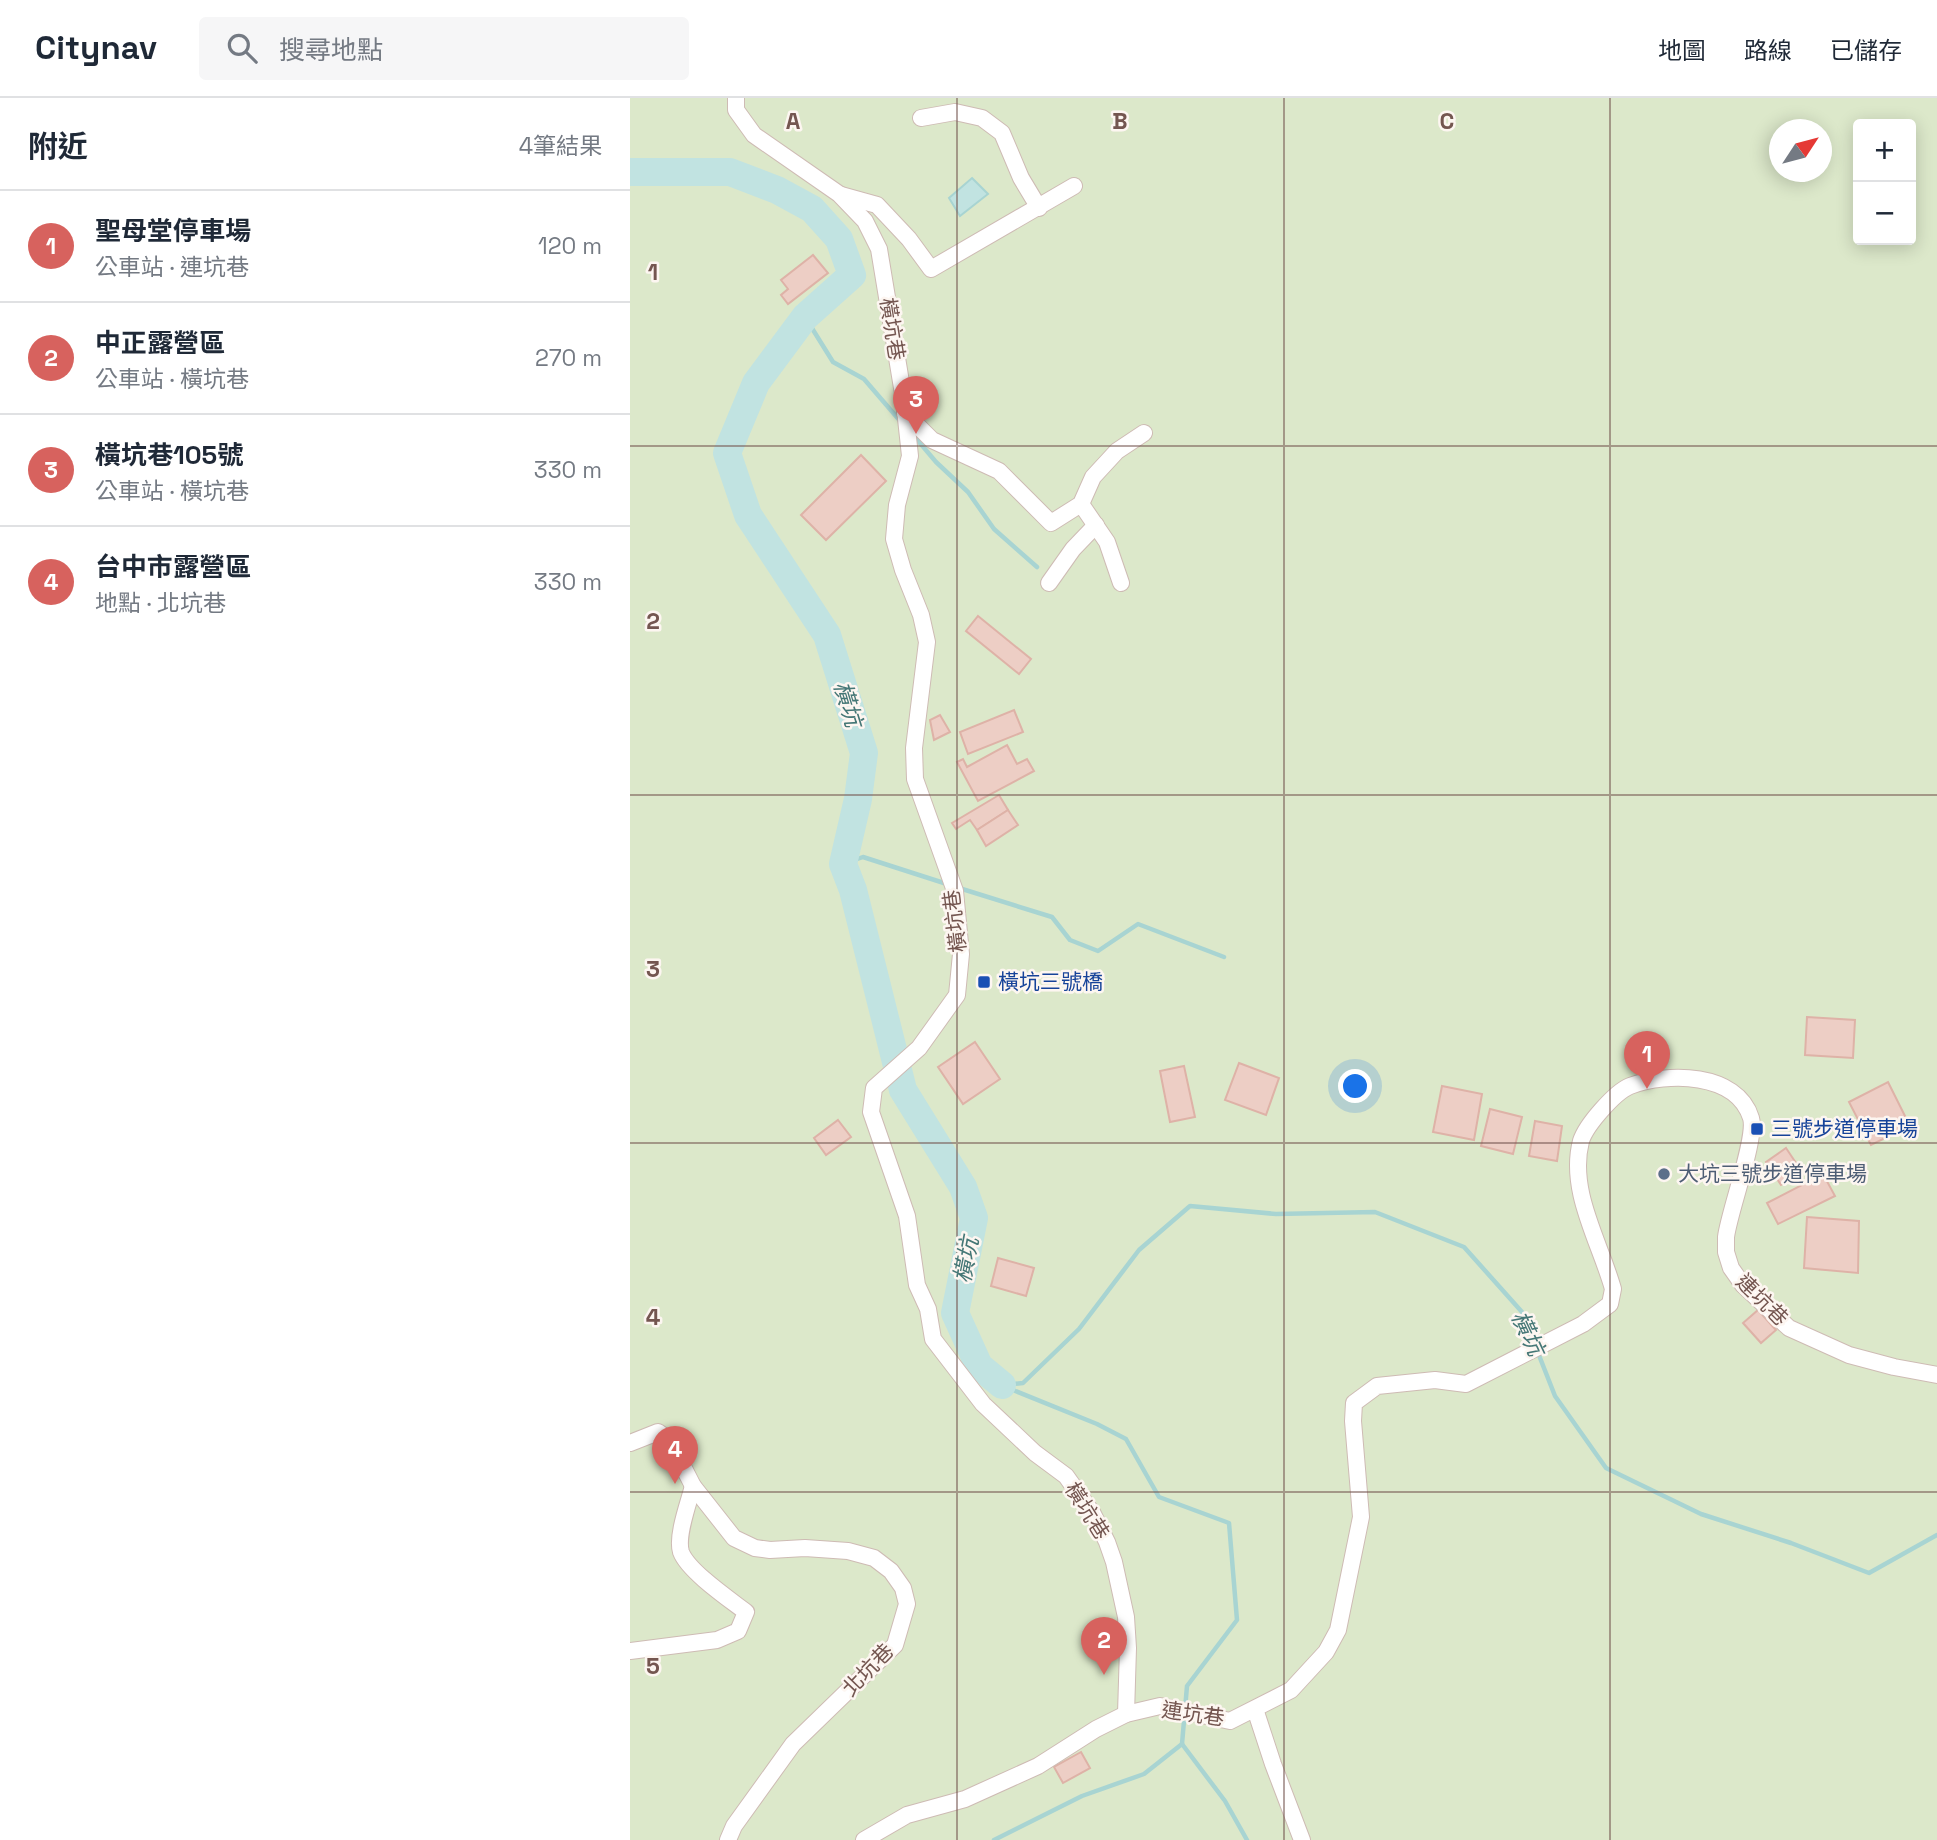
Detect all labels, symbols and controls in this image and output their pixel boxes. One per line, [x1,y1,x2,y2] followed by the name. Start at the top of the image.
[199,17,689,80] search box
[35,27,157,69] text: Citynav
[223,29,261,67] icon: search
[279,33,383,67] text: 搜尋地點
[1658,35,1706,66] text: 地圖
[1744,35,1792,66] text: 路線
[1830,35,1902,66] text: 已儲存
[786,106,801,136] text: A
[1112,106,1128,136] text: B
[1440,106,1454,136] text: C
[1769,119,1832,182] north arrow
[1853,119,1916,245] map controls
[1853,119,1916,182] button: +
[28,127,88,166] text: 附近
[519,131,602,161] text: 4筆結果
[1853,182,1916,245] button: −
[95,214,251,248] text: 聖母堂停車場
[46,231,56,261] text: 1
[538,231,602,261] text: 120 m
[95,252,249,282] text: 公車站 · 連坑巷
[648,257,658,287] text: 1
[874,296,911,362] street label: 橫坑巷
[95,326,225,360] text: 中正露營區
[44,343,58,373] text: 2
[535,343,602,373] text: 270 m
[95,364,249,394] text: 公車站 · 橫坑巷
[893,376,939,434] pin: 3
[95,438,243,472] text: 橫坑巷105號
[44,455,58,485] text: 3
[534,455,602,485] text: 330 m
[95,476,249,506] text: 公車站 · 橫坑巷
[95,550,251,584] text: 台中市露營區
[44,567,58,597] text: 4
[534,567,602,597] text: 330 m
[95,588,226,618] text: 地點 · 北坑巷
[646,606,660,636] text: 2
[827,678,870,733] water label: 橫坑
[937,888,972,954] street label: 橫坑巷
[646,954,660,984] text: 3
[998,968,1103,995] place label: 橫坑三號橋
[976,974,992,990] marker: 橫坑三號橋
[1624,1031,1670,1089] pin: 1
[1338,1069,1372,1103] your location
[1771,1115,1918,1142] place label: 三號步道停車場
[1749,1121,1765,1137] marker: 三號步道停車場
[1678,1160,1867,1187] place label: 大坑三號步道停車場
[1656,1166,1672,1182] marker: 大坑三號步道停車場
[947,1232,986,1285] water label: 橫坑
[1731,1268,1794,1331] street label: 連坑巷
[646,1302,661,1332] text: 4
[1505,1306,1553,1363] water label: 橫坑
[652,1426,698,1484] pin: 4
[1059,1477,1116,1545] street label: 橫坑巷
[1081,1617,1127,1675] pin: 2
[836,1638,899,1702] street label: 北坑巷
[646,1651,660,1681] text: 5
[1160,1696,1226,1731] street label: 連坑巷

